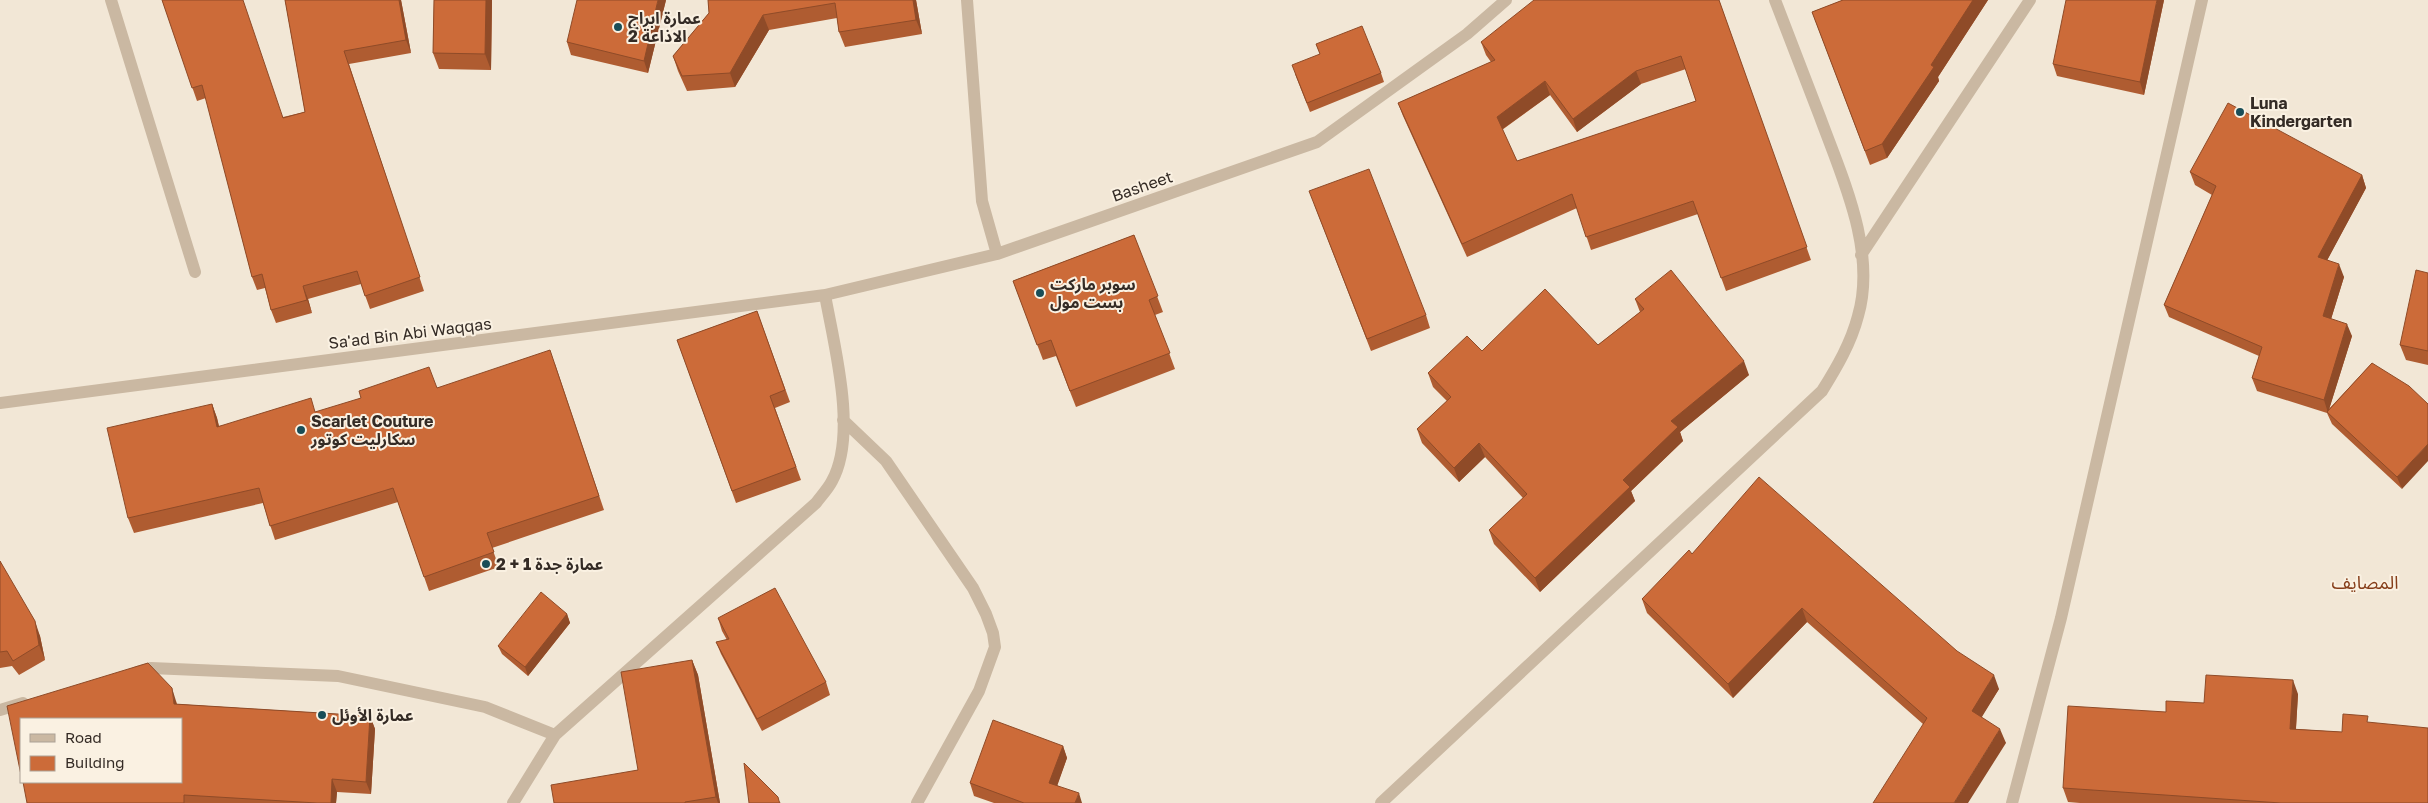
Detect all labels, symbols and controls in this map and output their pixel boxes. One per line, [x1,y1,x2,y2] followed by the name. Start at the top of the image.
[628,8,701,46] place label: عمارة ابراج الاذاعة 2
[612,21,624,33] marker: عمارة ابراج الاذاعة 2
[2250,93,2352,131] place label: Luna Kindergarten
[2234,106,2246,118] marker: Luna Kindergarten
[1109,166,1175,206] street label: Basheet
[1050,274,1136,312] place label: سوبر ماركت بست مول
[1034,287,1046,299] marker: سوبر ماركت بست مول
[327,313,493,353] street label: Sa'ad Bin Abi Waqqas
[310,411,433,449] place label: Scarlet Couture سكارليت كوتور
[295,424,307,436] marker: Scarlet Couture سكارليت كوتور
[496,554,604,574] place label: عمارة جدة 1 + 2
[480,558,492,570] marker: عمارة جدة 1 + 2
[2332,571,2398,593] district label: المصايف
[332,705,414,725] place label: عمارة الأوئل
[316,709,328,721] marker: عمارة الأوئل
[20,718,182,783] legend
[65,728,102,746] text: Road
[65,753,125,771] text: Building

